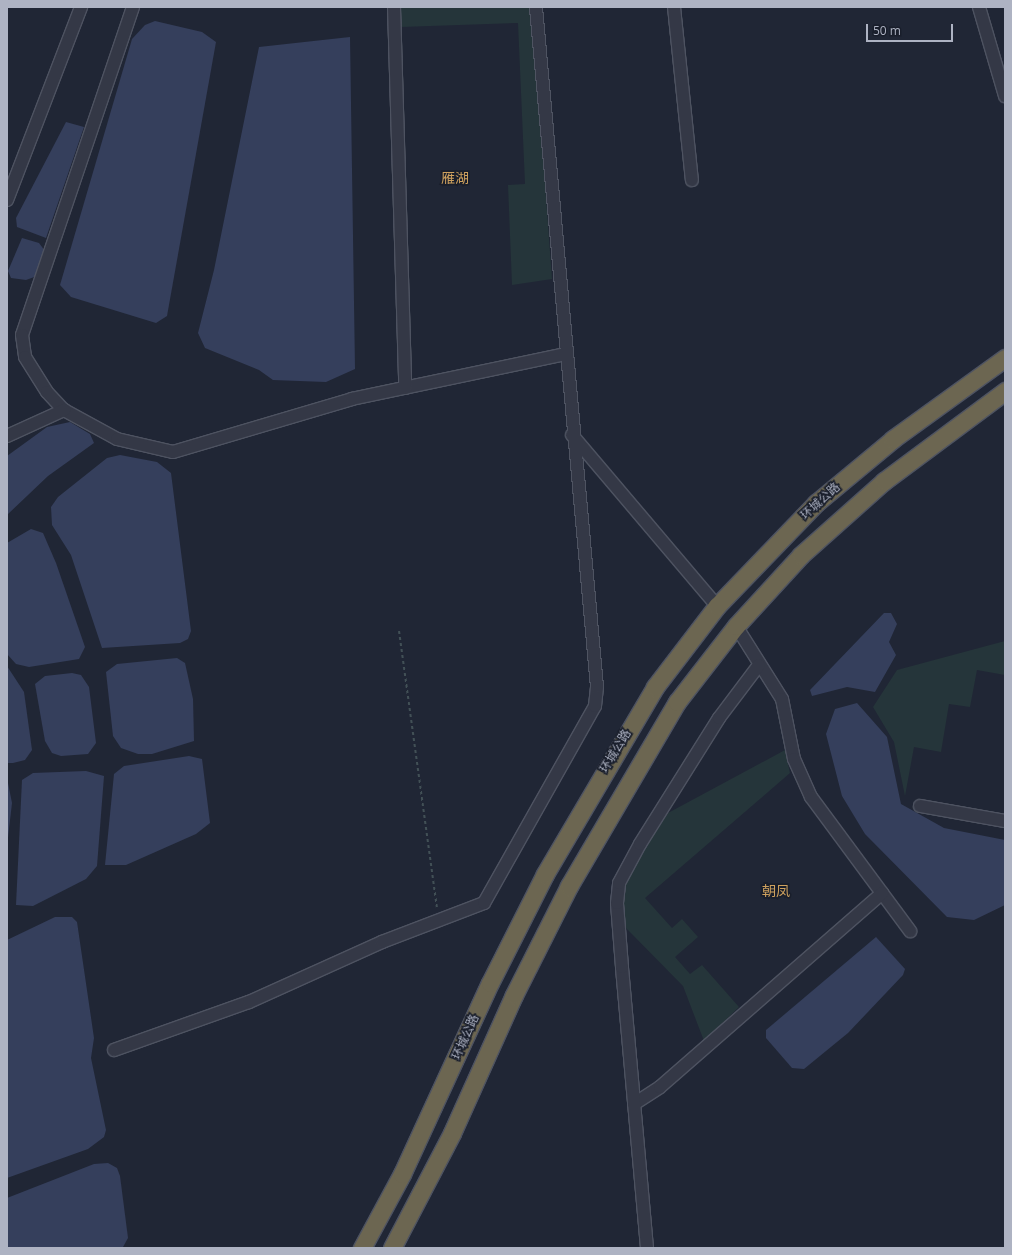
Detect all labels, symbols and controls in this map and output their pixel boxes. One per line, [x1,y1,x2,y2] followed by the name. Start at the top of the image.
[868,16,955,42] scale bar
[873,22,901,39] text: 50 m
[441,170,469,186] district label: 雁湖
[797,480,843,522] street label: 环城公路
[596,727,634,775] street label: 环城公路
[762,883,790,899] district label: 朝凤
[449,1012,481,1062] street label: 环城公路

